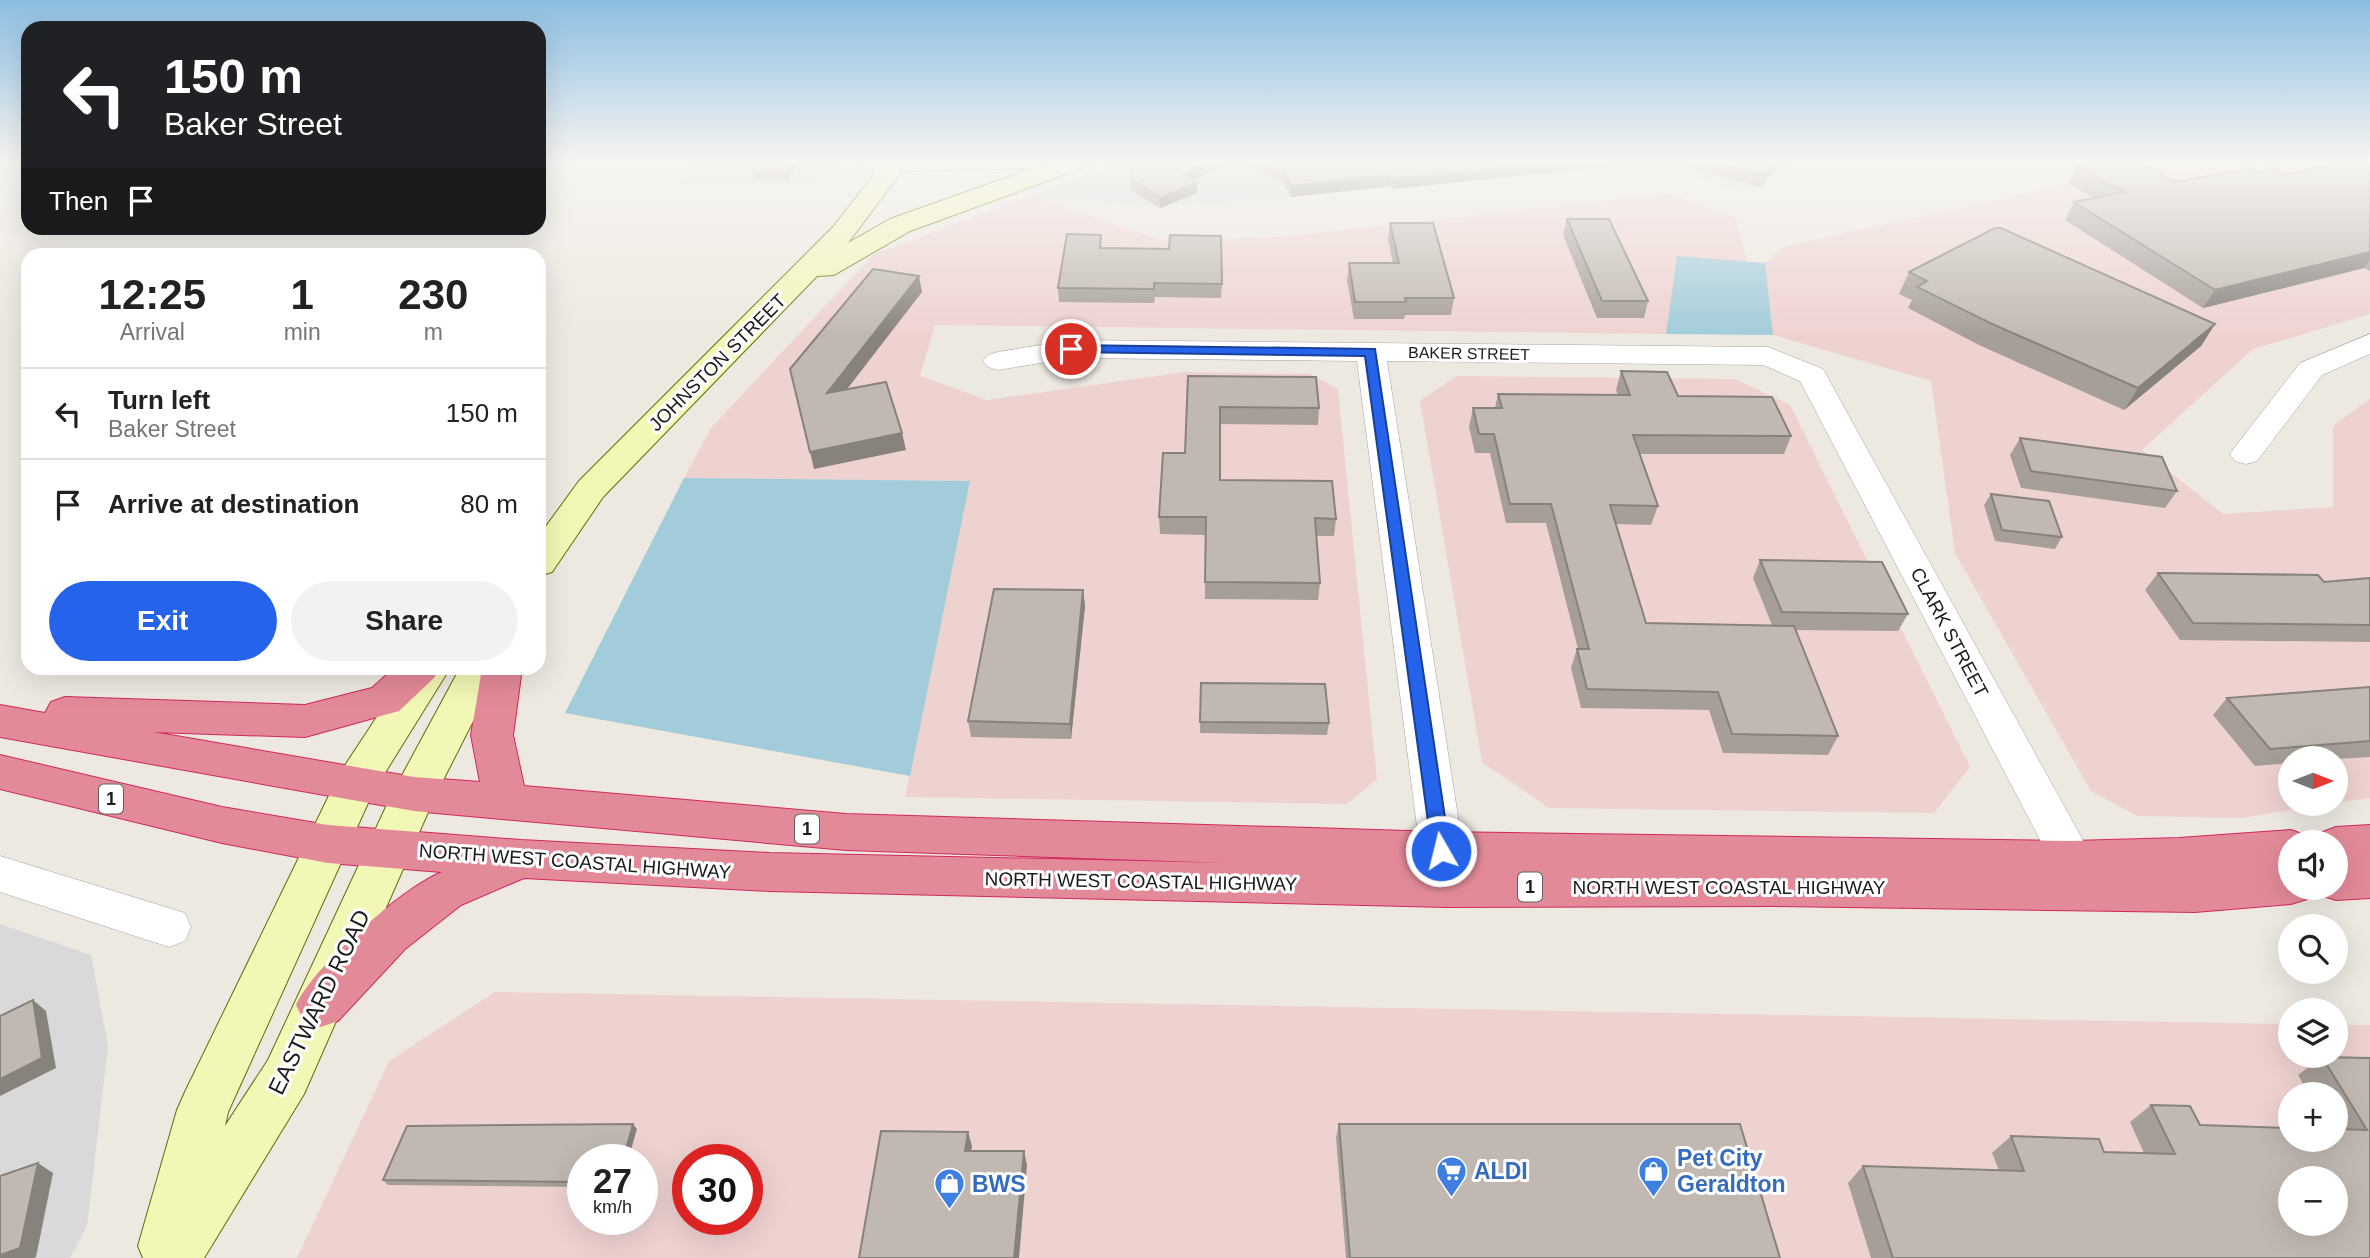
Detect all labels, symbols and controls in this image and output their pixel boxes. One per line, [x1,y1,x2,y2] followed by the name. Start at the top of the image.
[49,49,140,140] icon: left
[164,49,303,103] text: 150 m
[164,106,342,142] text: Baker Street
[122,182,160,220] icon: arrive
[49,186,108,216] text: Then
[99,271,206,318] text: 12:25
[290,271,314,318] text: 1
[398,271,468,318] text: 230
[645,289,790,435] street label: JOHNSTON STREET
[120,319,185,345] text: Arrival
[284,319,321,345] text: min
[424,319,443,345] text: m
[1041,319,1101,379] pin
[1052,330,1090,368] icon: arrive
[1408,344,1530,363] street label: BAKER STREET
[108,385,210,415] text: Turn left
[49,395,87,433] icon: left
[446,398,518,428] text: 150 m
[108,416,236,442] text: Baker Street
[49,486,87,524] icon: arrive
[108,489,359,519] text: Arrive at destination
[460,489,518,519] text: 80 m
[1907,564,1993,701] street label: CLARK STREET
[49,581,277,661] button: Exit
[291,581,518,661] button: Share
[2278,746,2348,816] north arrow
[2278,746,2348,1236] map controls
[99,784,123,814] road number: 1
[795,814,819,844] road number: 1
[1404,814,1478,888] position arrow
[2278,830,2348,900] button: sound
[418,840,732,883] street label: NORTH WEST COASTAL HIGHWAY
[984,868,1298,895] street label: NORTH WEST COASTAL HIGHWAY
[1518,872,1542,902] road number: 1
[1573,877,1886,898] street label: NORTH WEST COASTAL HIGHWAY
[263,905,375,1099] street label: EASTWARD ROAD
[2278,914,2348,984] button: search
[2278,998,2348,1068] button: layers
[2278,1082,2348,1152] button: +
[672,1144,763,1235] speed limit sign: 30
[1677,1145,1786,1197] place label: Pet City Geraldton
[1434,1154,1468,1198] supermarket icon: ALDI
[1637,1154,1671,1198] shop icon: Pet City Geraldton
[1474,1158,1528,1184] place label: ALDI
[593,1161,632,1200] text: 27
[2278,1166,2348,1236] button: −
[932,1167,966,1211] shop icon: BWS
[972,1171,1026,1197] place label: BWS
[593,1197,632,1217] text: km/h

